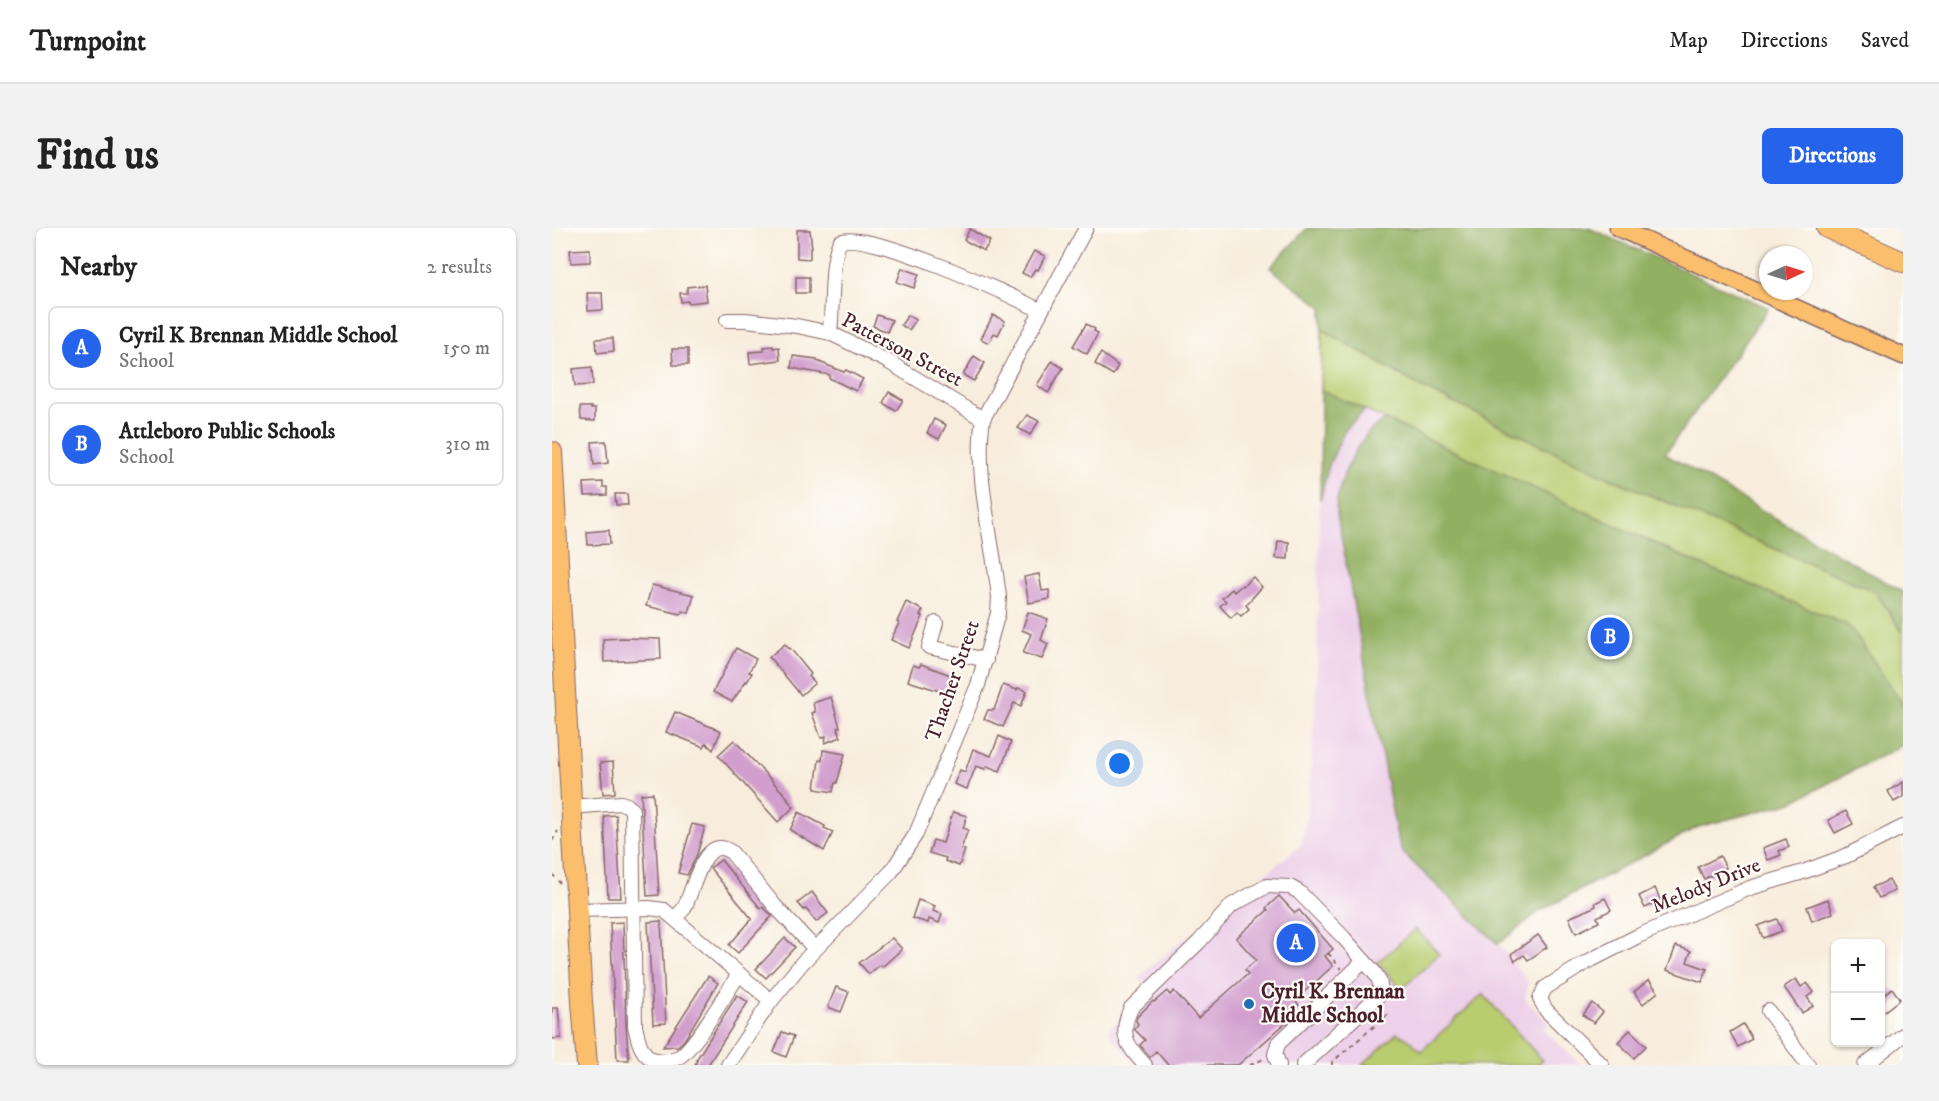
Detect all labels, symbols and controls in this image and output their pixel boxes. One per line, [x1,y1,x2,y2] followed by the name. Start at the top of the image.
[30,24,146,59] text: Turnpoint
[1669,28,1708,54] text: Map
[1741,28,1828,54] text: Directions
[1861,28,1909,54] text: Saved
[1762,128,1903,184] button: Directions
[36,130,159,182] text: Find us
[1759,246,1813,300] north arrow
[60,251,137,284] text: Nearby
[427,255,492,280] text: 2 results
[837,307,967,393] street label: Patterson Street
[119,322,397,349] text: Cyril K Brennan Middle School
[75,336,88,361] text: A
[443,336,490,361] text: 150 m
[119,349,174,374] text: School
[119,418,335,445] text: Attleboro Public Schools
[75,432,88,457] text: B
[445,432,490,457] text: 310 m
[119,445,174,470] text: School
[1590,614,1630,660] pin: B
[920,617,986,745] street label: Thacher Street
[1105,749,1134,778] your location
[1648,852,1765,920] street label: Melody Drive
[1276,920,1316,966] pin: A
[1831,939,1885,1047] map controls
[1831,939,1885,993] button: +
[1261,979,1406,1029] place label: Cyril K. Brennan Middle School
[1831,993,1885,1047] button: −
[1242,997,1256,1011] marker: Cyril K. Brennan Middle School

